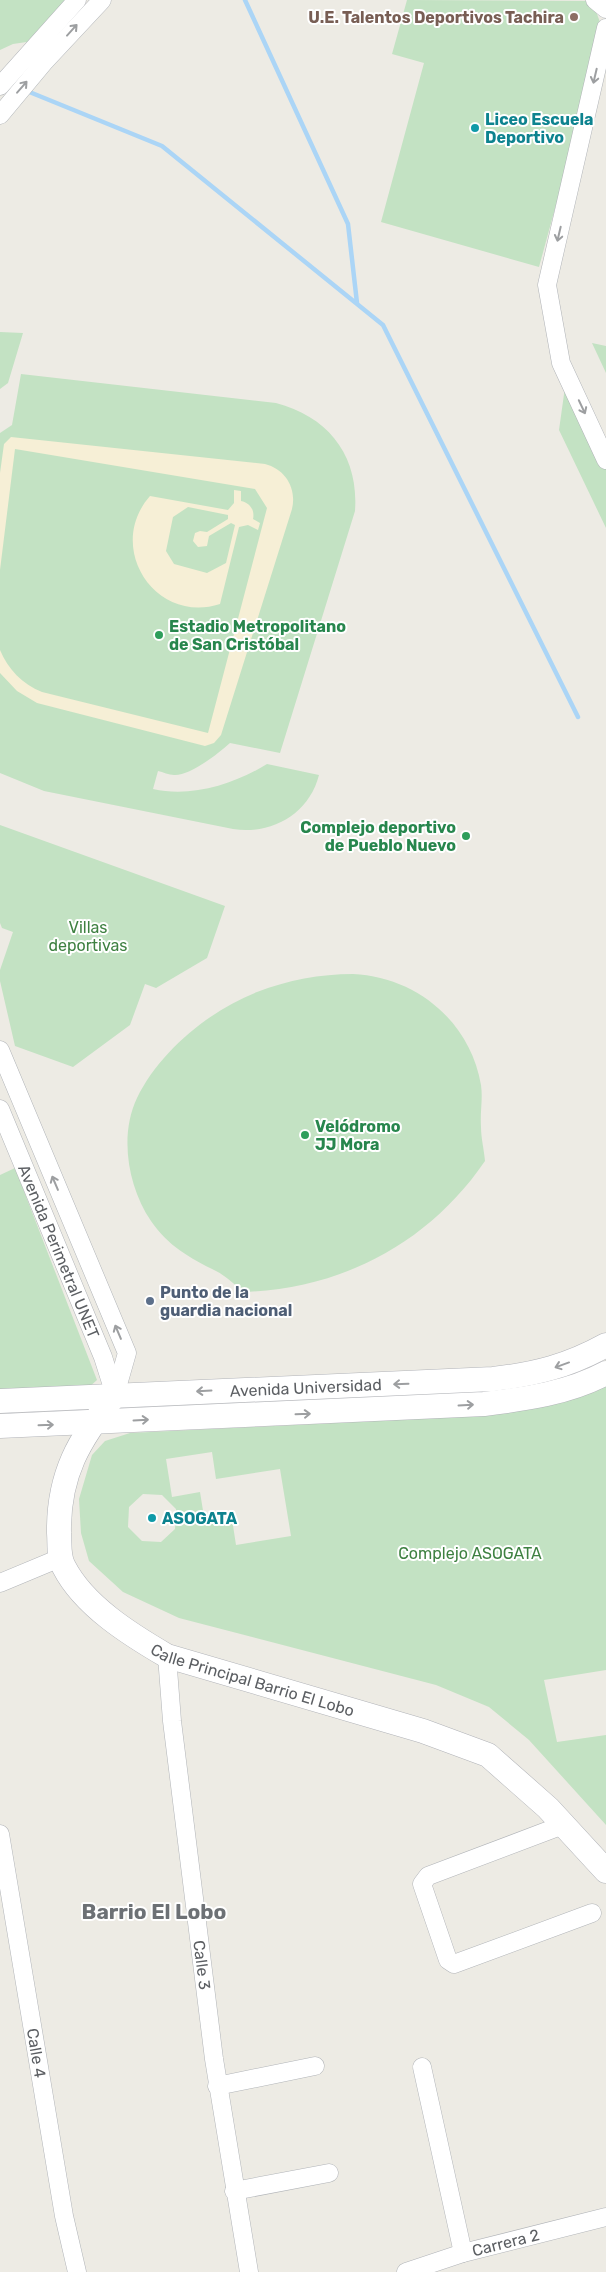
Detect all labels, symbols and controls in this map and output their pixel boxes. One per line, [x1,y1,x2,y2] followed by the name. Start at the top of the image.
[308,8,564,27] place label: U.E. Talentos Deportivos Tachira
[568,11,580,23] marker: U.E. Talentos Deportivos Tachira
[67,23,78,36] one-way arrow
[590,67,599,83] one-way arrow
[16,81,28,94] one-way arrow
[485,110,594,147] place label: Liceo Escuela Deportivo
[469,122,481,134] marker: Liceo Escuela Deportivo
[554,226,563,242] one-way arrow
[577,399,587,414] one-way arrow
[169,617,346,654] place label: Estadio Metropolitano de San Cristóbal
[153,629,165,641] marker: Estadio Metropolitano de San Cristóbal
[300,818,456,855] place label: Complejo deportivo de Pueblo Nuevo
[460,830,472,842] marker: Complejo deportivo de Pueblo Nuevo
[49,918,127,955] park label: Villas deportivas
[315,1117,401,1154] place label: Velódromo JJ Mora
[299,1129,311,1141] marker: Velódromo JJ Mora
[14,1162,103,1341] street label: Avenida Perimetral UNET
[50,1176,59,1191] one-way arrow
[160,1283,292,1320] place label: Punto de la guardia nacional
[144,1295,156,1307] marker: Punto de la guardia nacional
[113,1325,123,1340] one-way arrow
[555,1361,570,1370] one-way arrow
[229,1375,382,1401] street label: Avenida Universidad
[393,1380,409,1389] one-way arrow
[196,1386,212,1396] one-way arrow
[457,1401,473,1410] one-way arrow
[295,1409,311,1418] one-way arrow
[133,1416,149,1425] one-way arrow
[38,1420,54,1430] one-way arrow
[162,1509,238,1528] place label: ASOGATA
[146,1512,158,1524] marker: ASOGATA
[398,1544,542,1563] park label: Complejo ASOGATA
[147,1640,356,1720] street label: Calle Principal Barrio El Lobo
[82,1899,226,1924] district label: Barrio El Lobo
[189,1939,214,1991] street label: Calle 3
[23,2027,50,2079] street label: Calle 4
[470,2225,541,2260] street label: Carrera 2

